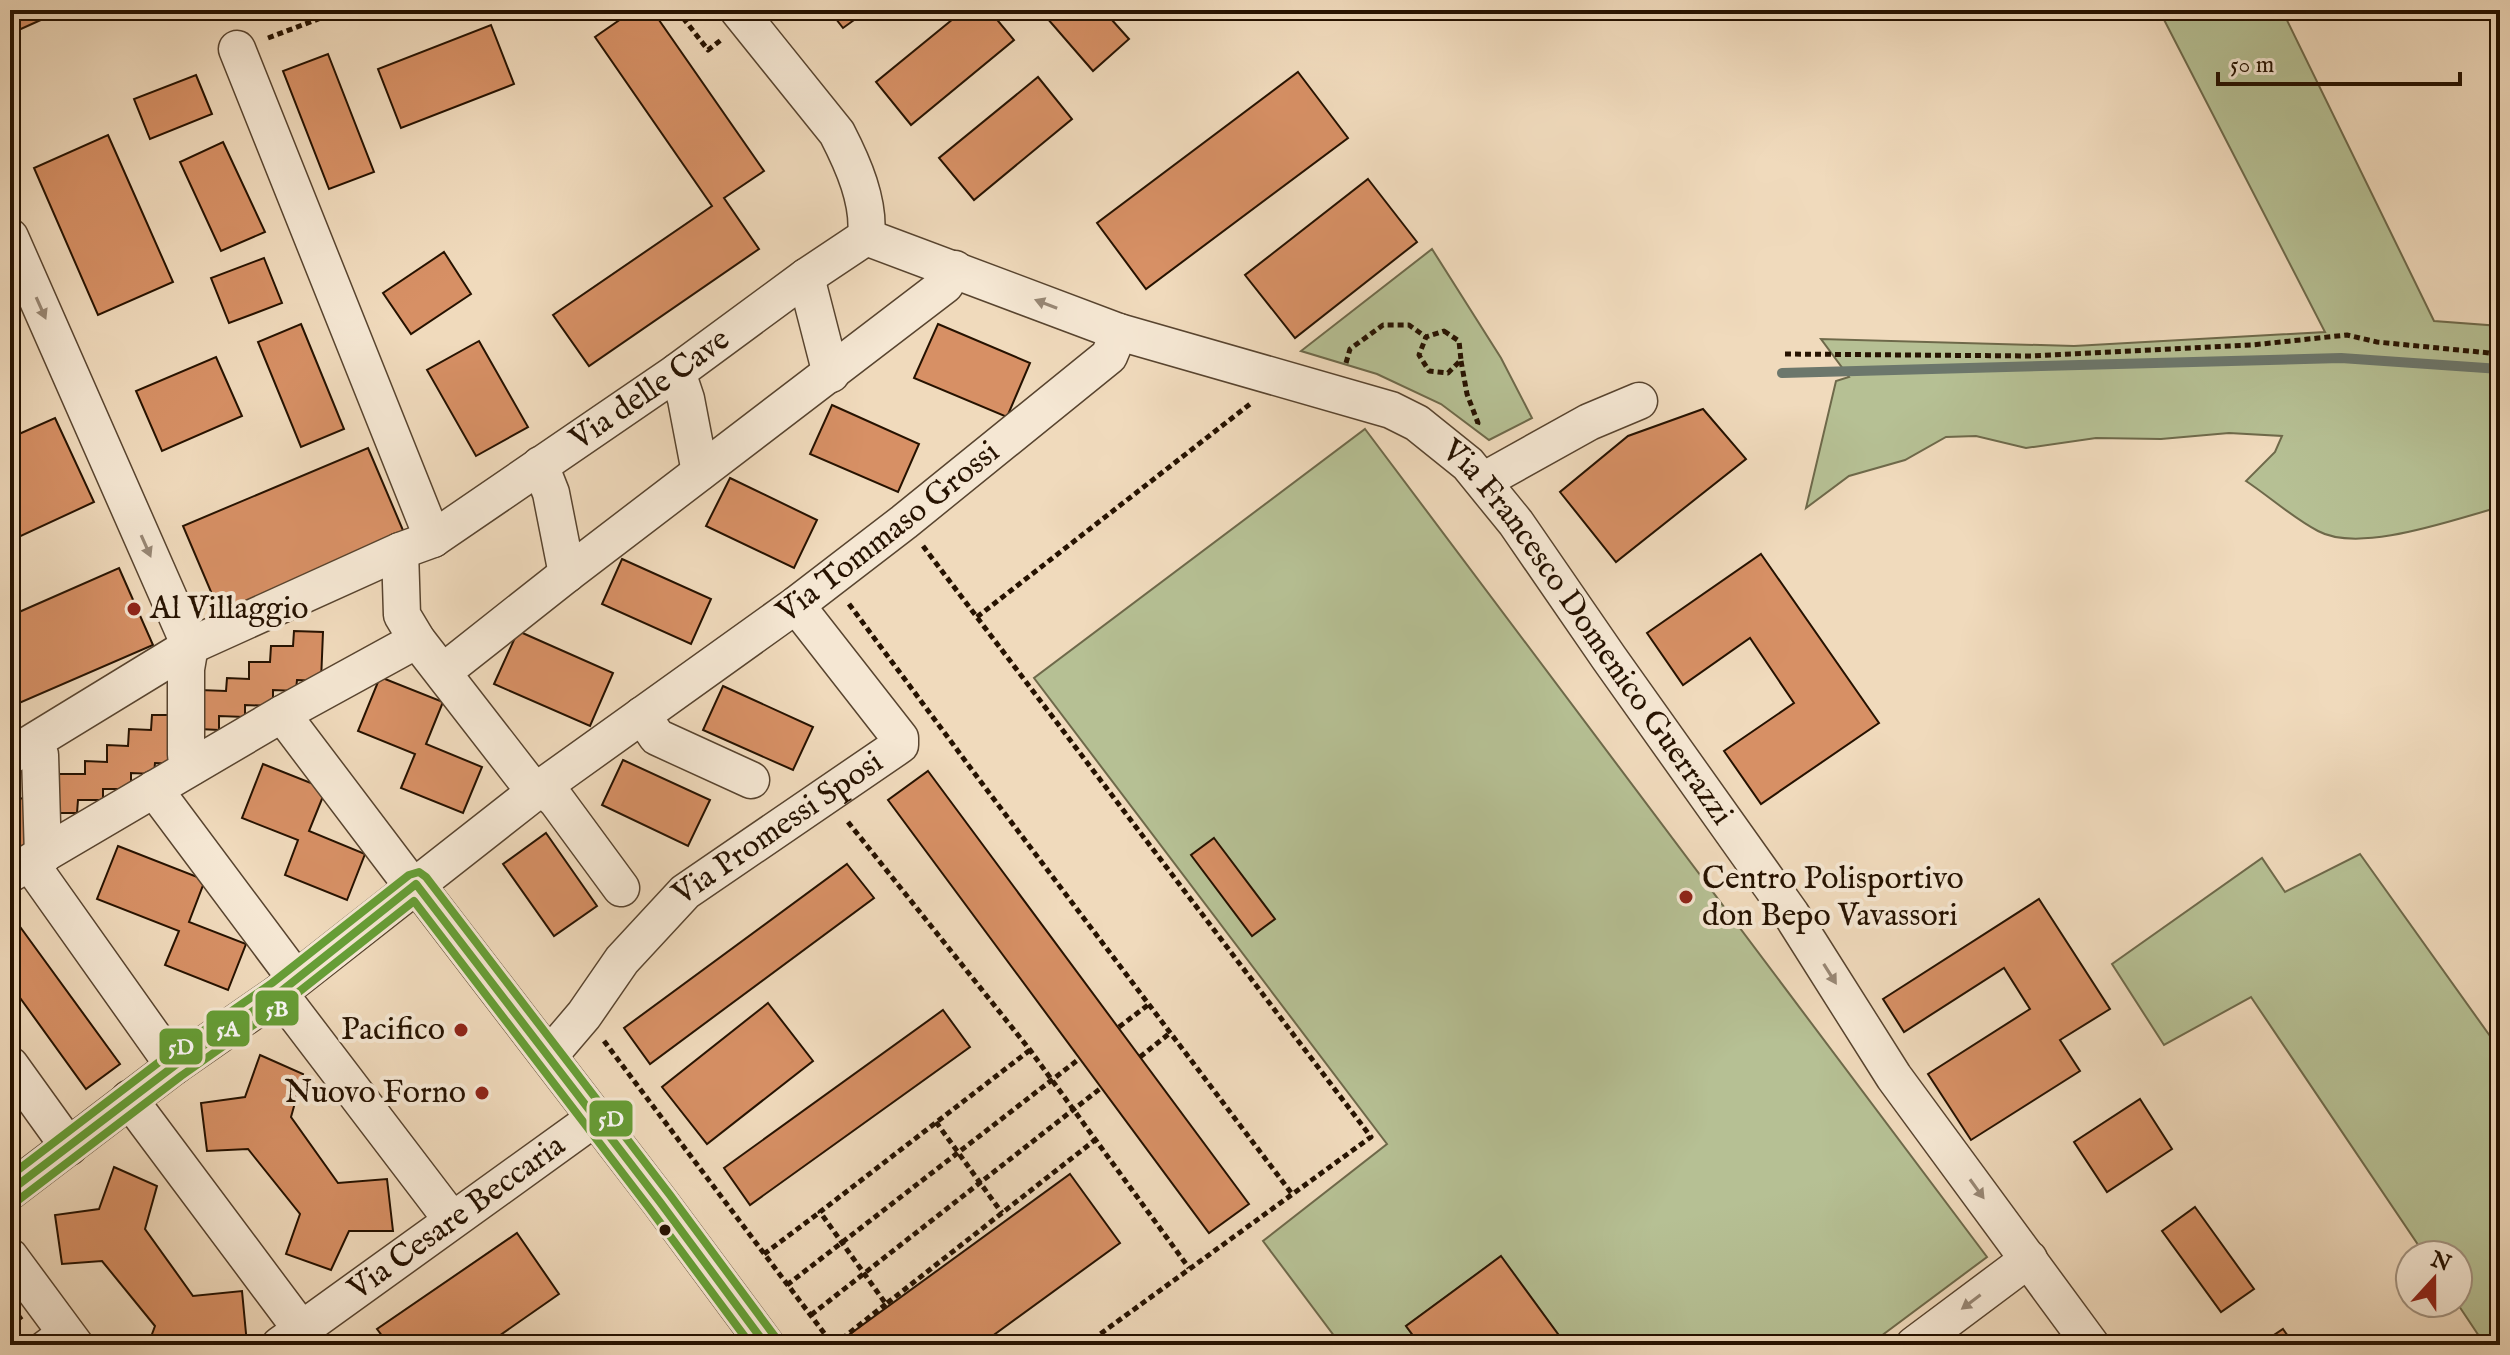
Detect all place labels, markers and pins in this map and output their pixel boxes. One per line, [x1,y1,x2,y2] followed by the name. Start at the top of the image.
[149,589,309,630] place label: Al Villaggio
[125,600,143,618] marker: Al Villaggio
[1702,859,1964,937] place label: Centro Polisportivo don Bepo Vavassori
[1677,888,1695,906] marker: Centro Polisportivo don Bepo Vavassori
[341,1010,445,1051] place label: Pacifico
[452,1021,470,1039] marker: Pacifico
[284,1073,466,1114] place label: Nuovo Forno
[473,1084,491,1102] marker: Nuovo Forno
[657,1222,673,1238] unlabelled marker

